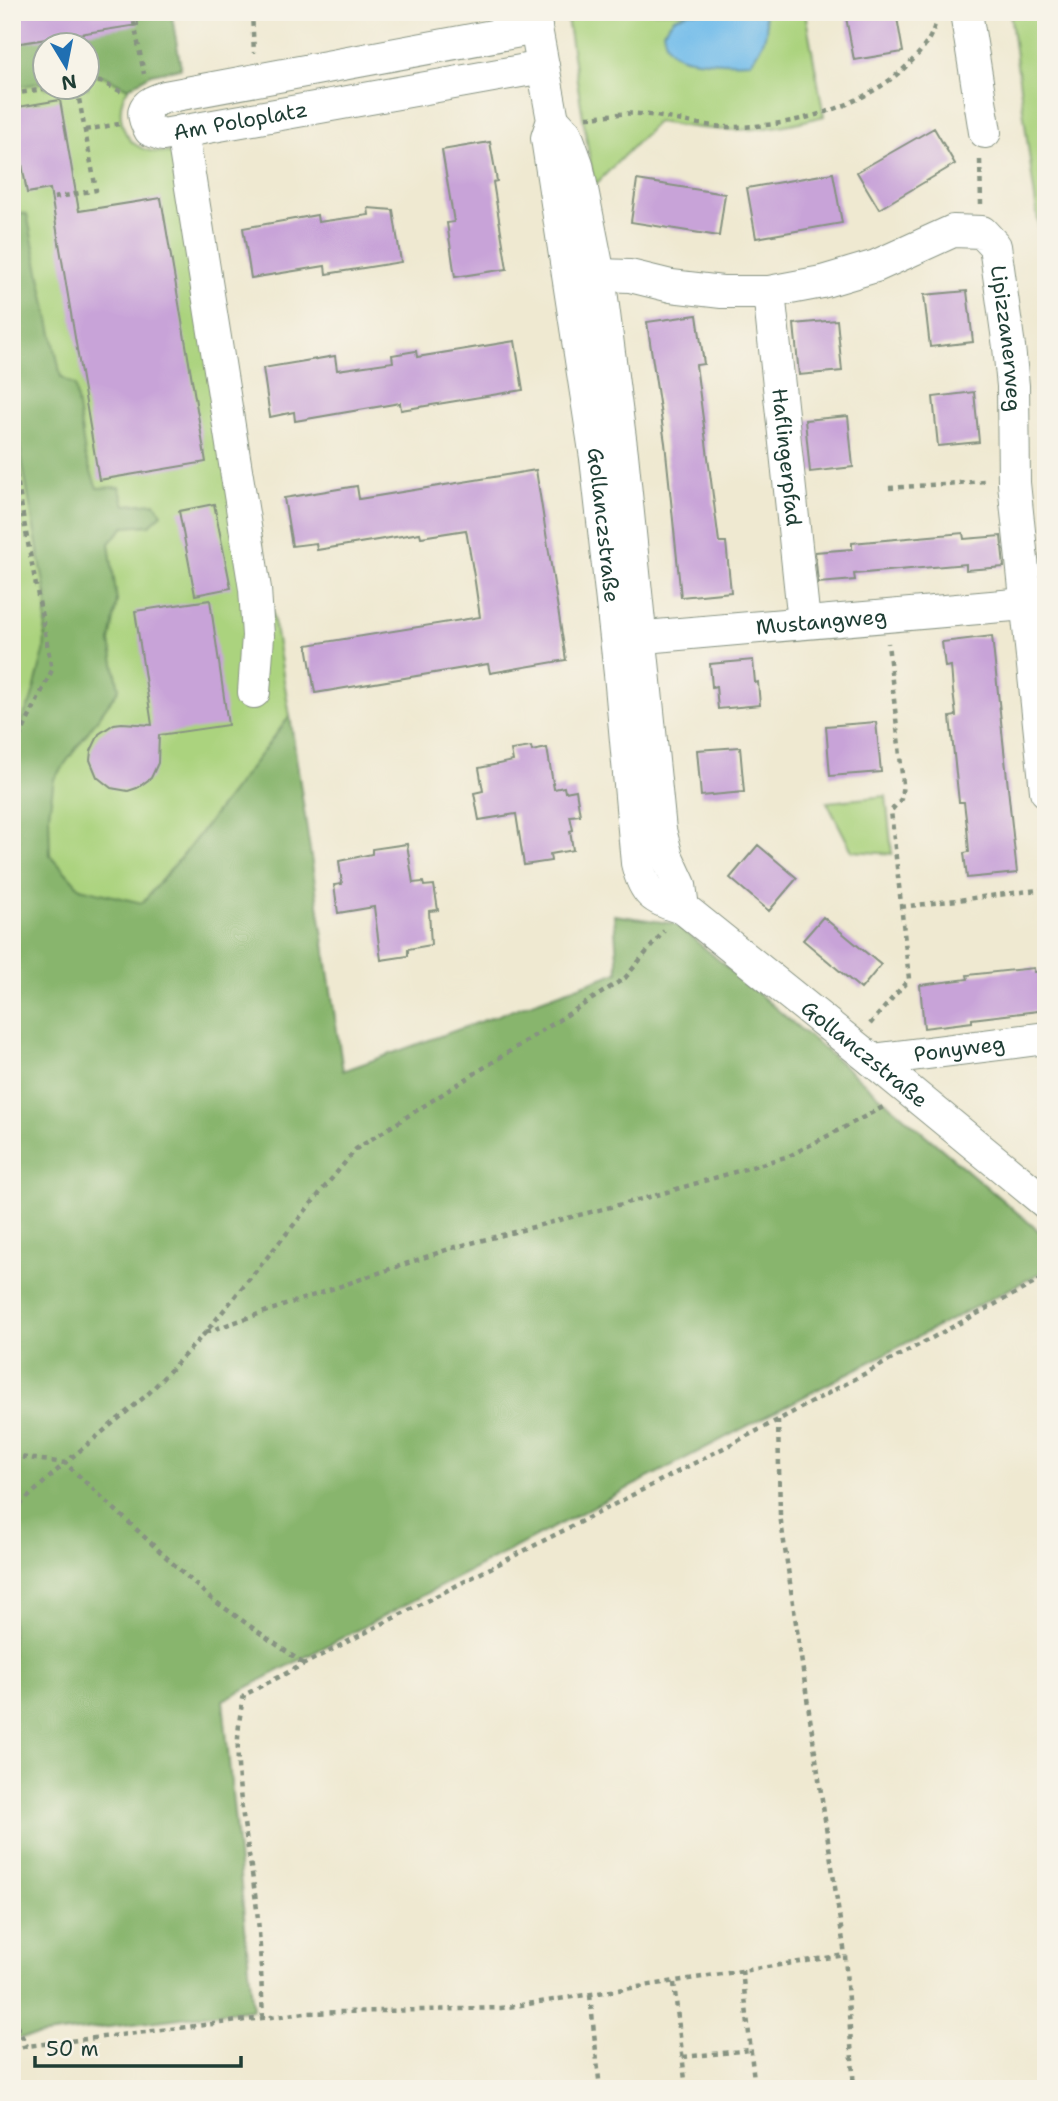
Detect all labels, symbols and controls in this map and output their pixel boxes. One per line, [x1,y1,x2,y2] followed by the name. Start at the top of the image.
[32,32,102,102] north arrow
[59,69,78,96] text: N
[171,95,310,147] street label: Am Poloplatz
[984,263,1027,412] street label: Lipizzanerweg
[765,387,808,527] street label: Haflingerpfad
[581,446,626,604] street label: Gollanczstraße
[755,602,888,641] street label: Mustangweg
[795,994,934,1114] street label: Gollanczstraße
[912,1029,1006,1069] street label: Ponyweg
[35,2024,242,2068] scale bar
[46,2035,99,2063] text: 50 m

